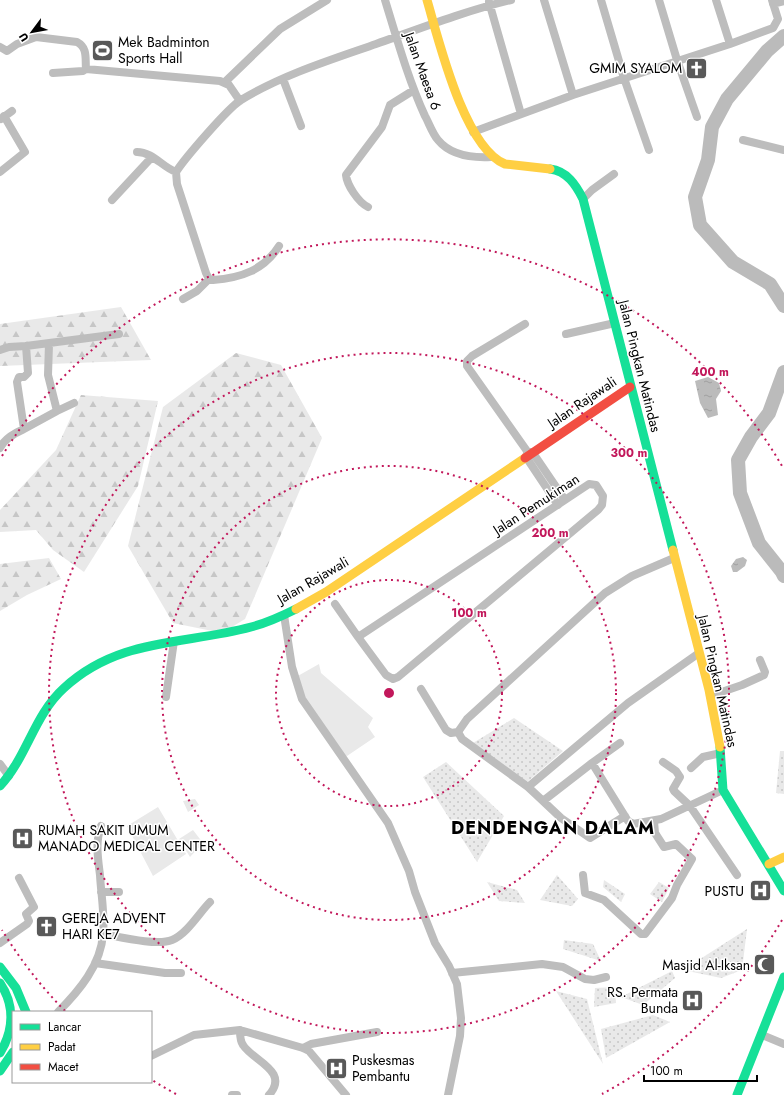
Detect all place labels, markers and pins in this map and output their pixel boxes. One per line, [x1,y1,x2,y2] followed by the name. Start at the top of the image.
[118,32,210,68] place label: Mek Badminton Sports Hall
[90,37,116,63] sports icon: Mek Badminton Sports Hall
[684,55,710,81] church icon: GMIM SYALOM
[589,58,682,78] place label: GMIM SYALOM
[382,686,396,700] centre of rings
[38,820,215,856] place label: RUMAH SAKIT UMUM MANADO MEDICAL CENTER
[10,825,36,851] hospital icon: RUMAH SAKIT UMUM MANADO MEDICAL CENTER
[747,878,773,904] hospital icon: PUSTU
[705,881,744,901] place label: PUSTU
[62,908,166,944] place label: GEREJA ADVENT HARI KE7
[34,913,60,939] church icon: GEREJA ADVENT HARI KE7
[752,952,778,978] mosque icon: Masjid Al-Iksan
[662,955,750,975] place label: Masjid Al-Iksan
[607,982,678,1018] place label: RS. Permata Bunda
[680,987,706,1013] hospital icon: RS. Permata Bunda
[352,1050,415,1086] place label: Puskesmas Pembantu
[323,1055,349,1081] hospital icon: Puskesmas Pembantu

